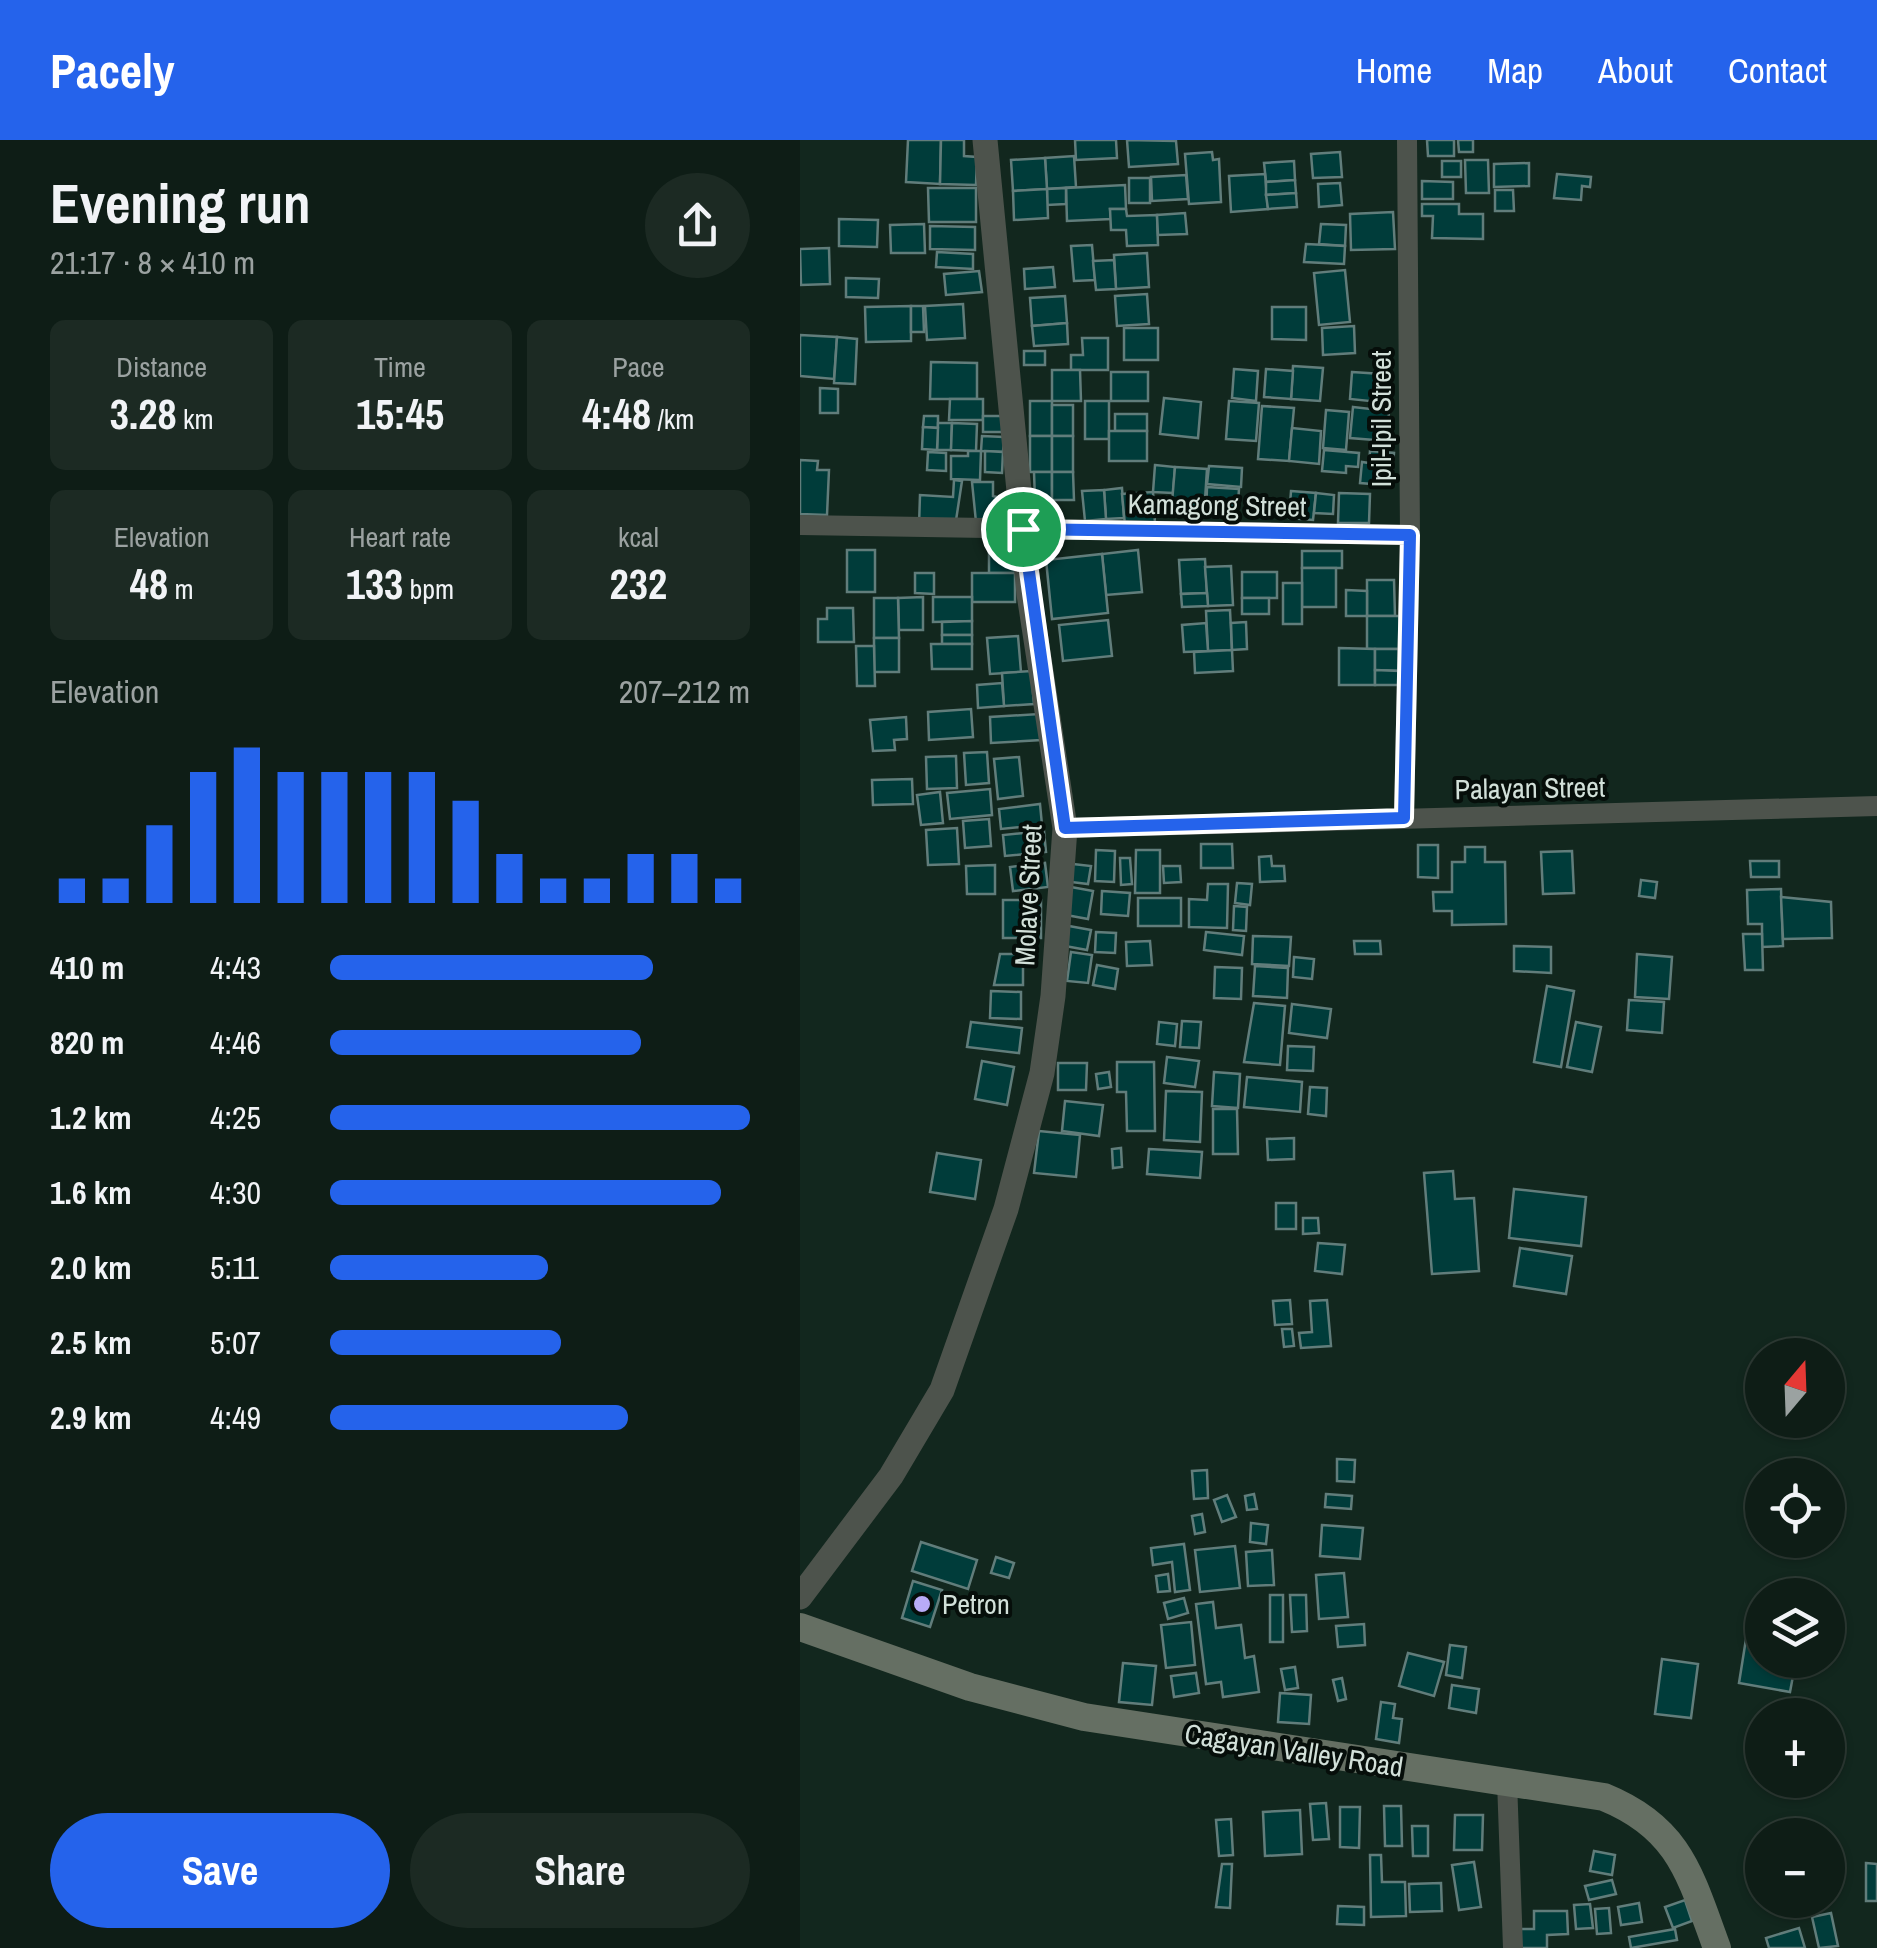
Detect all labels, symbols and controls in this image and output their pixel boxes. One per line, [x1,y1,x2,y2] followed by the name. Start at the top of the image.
[50,38,175,103] text: Pacely
[1356,47,1432,94] text: Home
[1487,47,1543,94] text: Map
[1598,47,1673,94] text: About
[1728,47,1827,94] text: Contact
[50,166,311,240] text: Evening run
[645,173,750,278] button: share
[50,241,255,284] text: 21:17 · 8 × 410 m
[116,348,207,386] text: Distance
[374,348,426,386] text: Time
[612,348,664,386] text: Pace
[1362,351,1400,487] street label: Ipil-Ipil Street
[110,386,177,442] text: 3.28
[356,386,444,442] text: 15:45
[582,386,651,442] text: 4:48
[177,400,214,438] text: km
[651,400,694,438] text: /km
[1127,484,1307,526] street label: Kamagong Street
[981,487,1066,572] pin
[996,502,1051,557] icon: arrive
[114,518,210,556] text: Elevation
[349,518,451,556] text: Heart rate
[618,518,659,556] text: kcal
[130,556,168,612] text: 48
[346,556,403,612] text: 133
[610,556,667,612] text: 232
[168,570,194,608] text: m
[403,570,454,608] text: bpm
[50,670,159,713] text: Elevation
[619,670,750,713] text: 207–212 m
[1454,768,1606,808] street label: Palayan Street
[1005,823,1051,967] street label: Molave Street
[50,946,124,989] text: 410 m
[210,946,261,989] text: 4:43
[50,1021,124,1064] text: 820 m
[210,1021,261,1064] text: 4:46
[50,1096,132,1139] text: 1.2 km
[210,1096,261,1139] text: 4:25
[50,1171,132,1214] text: 1.6 km
[210,1171,261,1214] text: 4:30
[50,1246,132,1289] text: 2.0 km
[210,1246,259,1289] text: 5:11
[50,1321,132,1364] text: 2.5 km
[210,1321,261,1364] text: 5:07
[1745,1338,1845,1438] north arrow
[1745,1338,1845,1918] map controls
[50,1396,132,1439] text: 2.9 km
[210,1396,261,1439] text: 4:49
[1745,1458,1845,1558] button: locate
[1745,1578,1845,1678] button: layers
[942,1585,1010,1623] place label: Petron
[911,1593,933,1615] marker: Petron
[1745,1698,1845,1798] button: +
[1182,1714,1406,1786] street label: Cagayan Valley Road
[50,1813,390,1928] button: Save
[410,1813,750,1928] button: Share
[1745,1818,1845,1918] button: −

